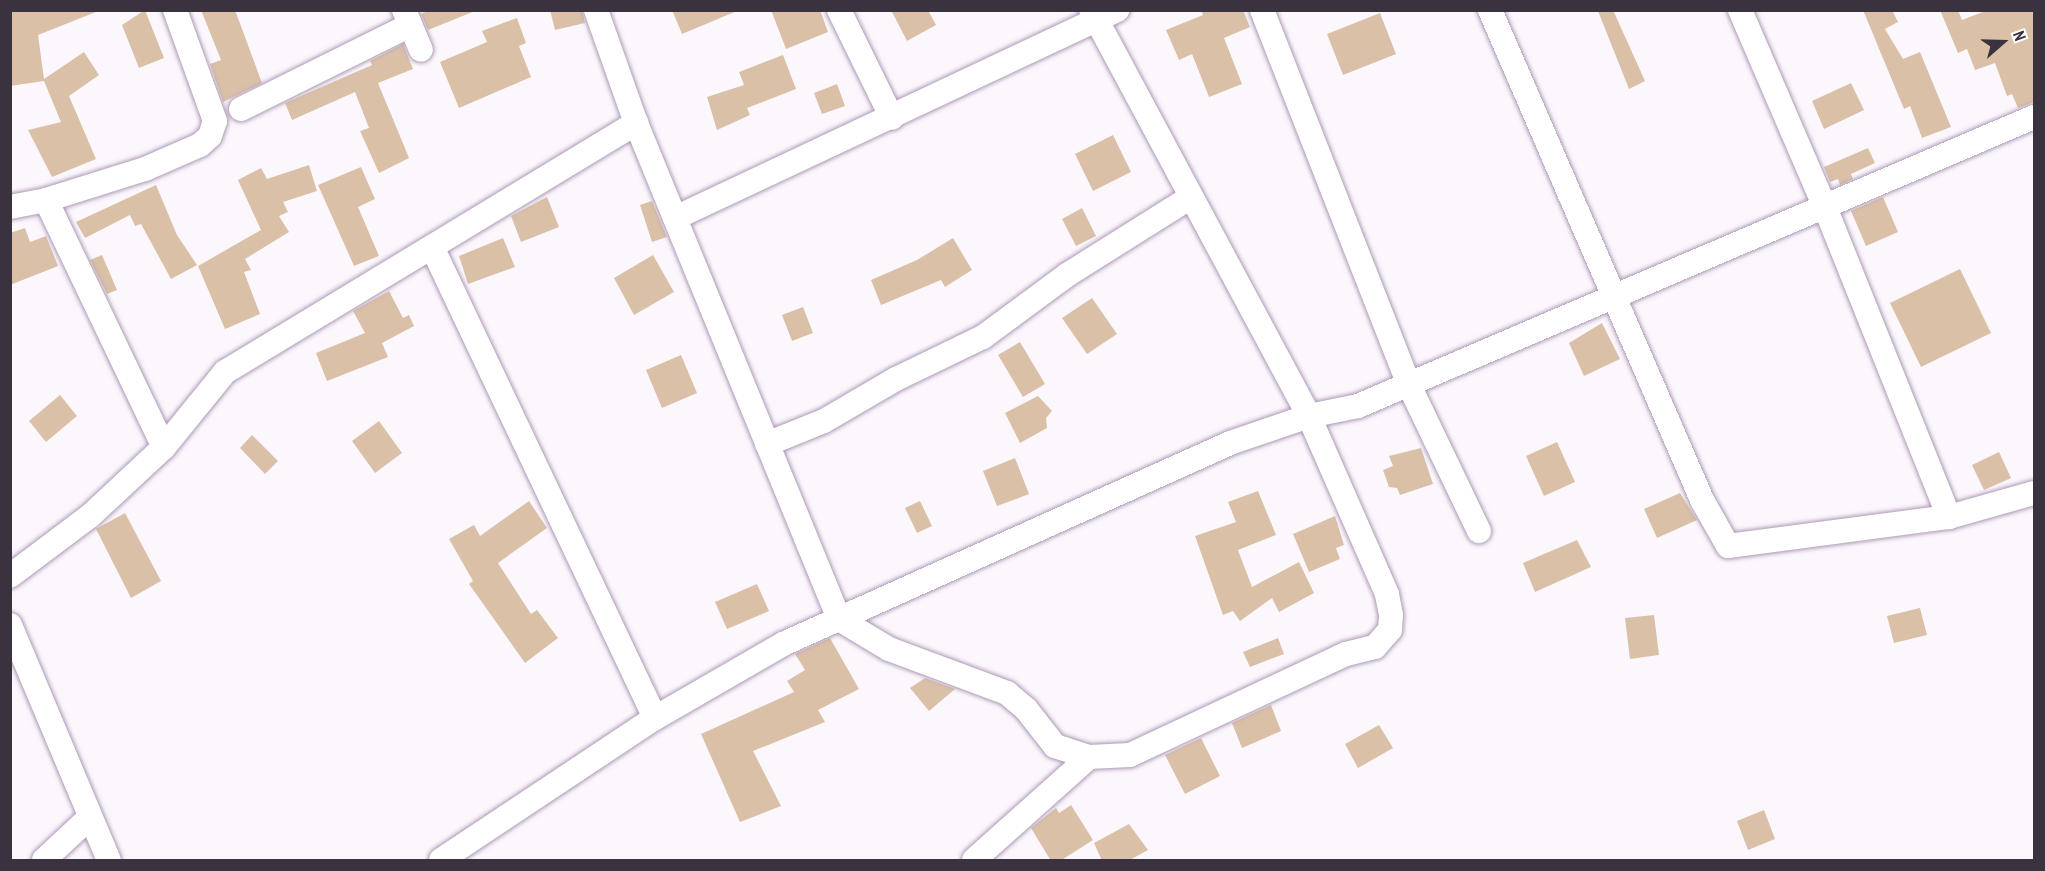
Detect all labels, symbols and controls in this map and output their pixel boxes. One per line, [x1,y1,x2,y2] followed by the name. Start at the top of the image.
[1973,12,2033,72] north arrow
[2009,28,2031,43] text: N

